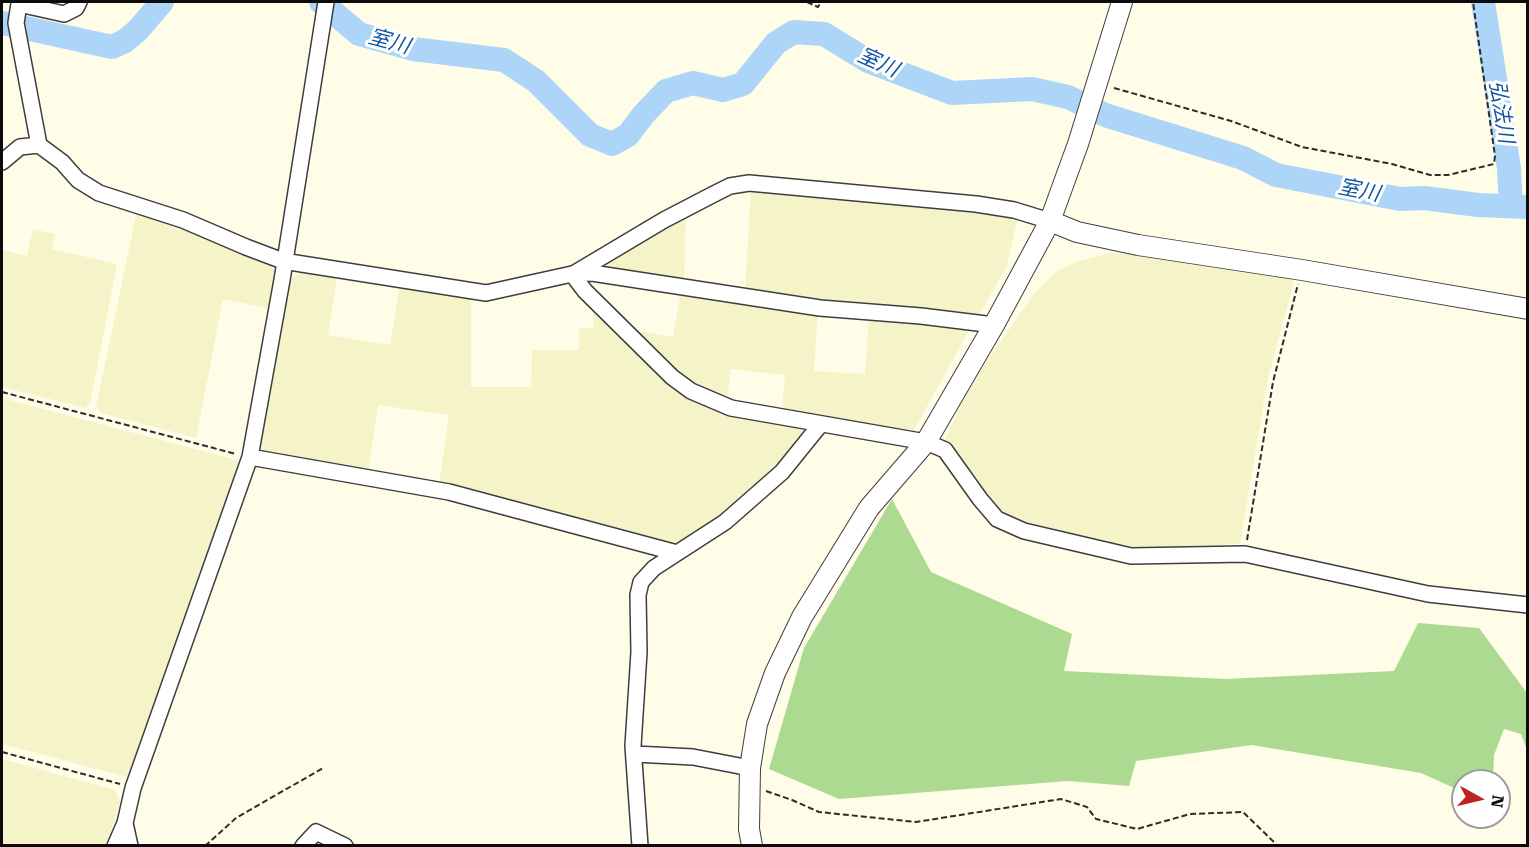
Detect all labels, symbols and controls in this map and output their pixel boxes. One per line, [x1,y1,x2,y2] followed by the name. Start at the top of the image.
[365,24,413,60] water label: 室川
[854,43,902,83] water label: 室川
[1484,79,1518,145] water label: 弘法川
[1336,175,1382,207] water label: 室川
[1451,769,1511,829] north arrow
[1487,794,1508,809] text: N

